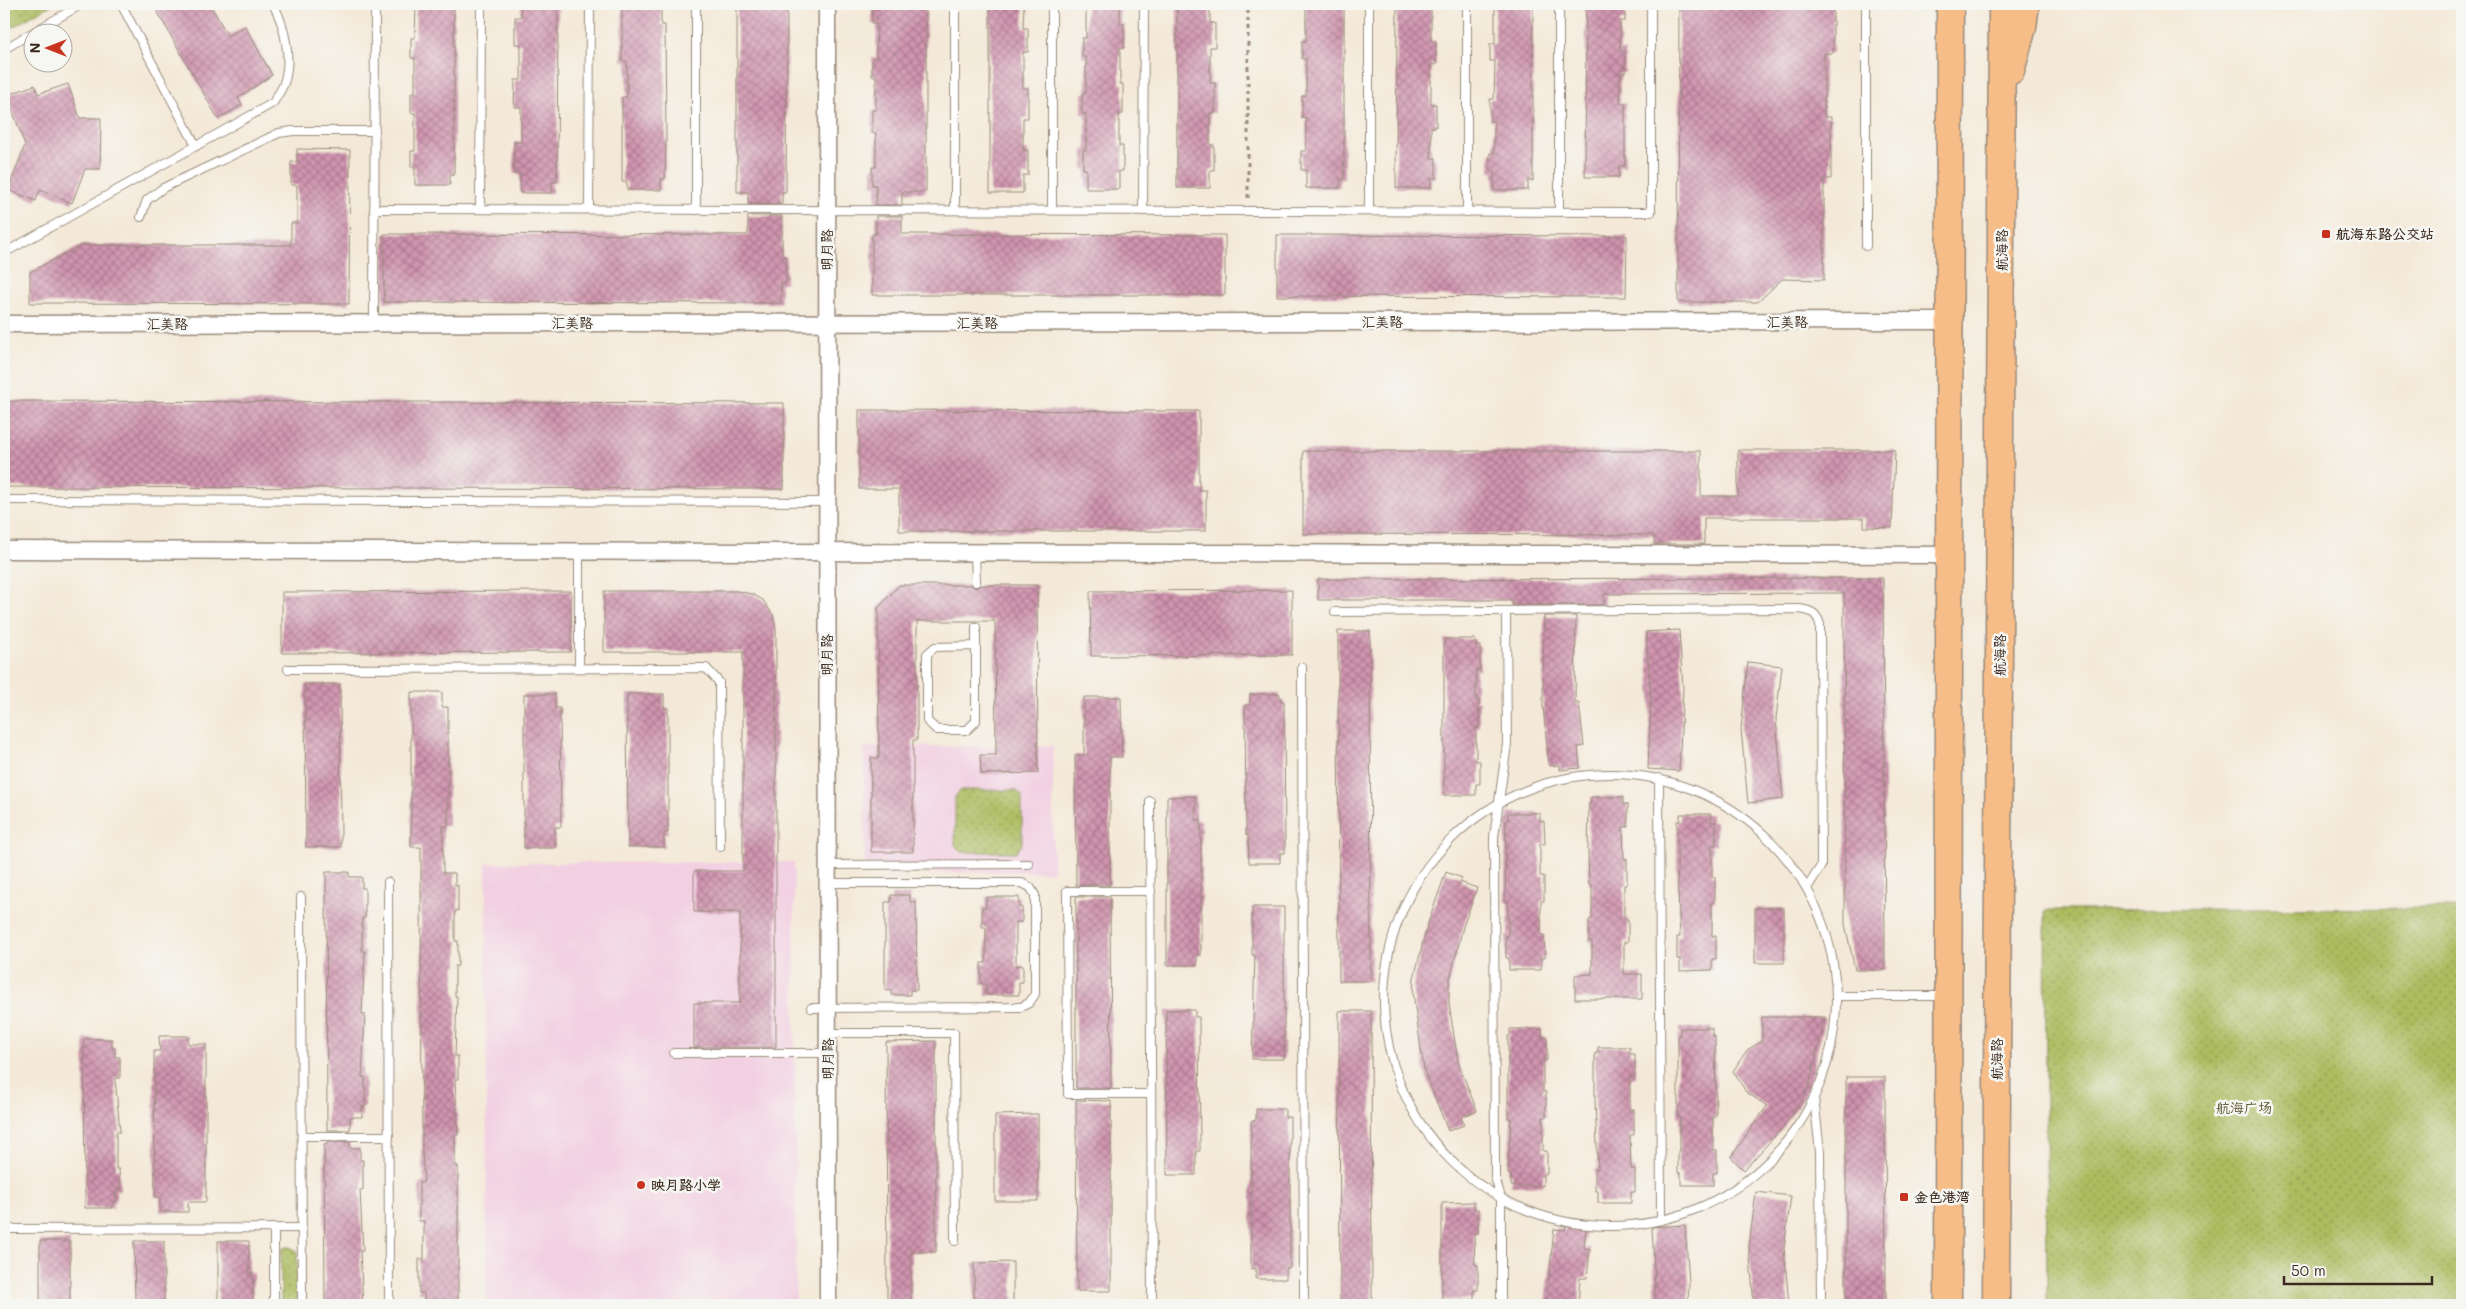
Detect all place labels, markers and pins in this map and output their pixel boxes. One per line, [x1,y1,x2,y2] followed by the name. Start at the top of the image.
[2336,224,2434,243] place label: 航海东路公交站
[2320,228,2332,240] marker: 航海东路公交站
[651,1175,721,1194] place label: 映月路小学
[635,1179,647,1191] marker: 映月路小学
[1914,1187,1970,1206] place label: 金色港湾
[1898,1191,1910,1203] marker: 金色港湾

